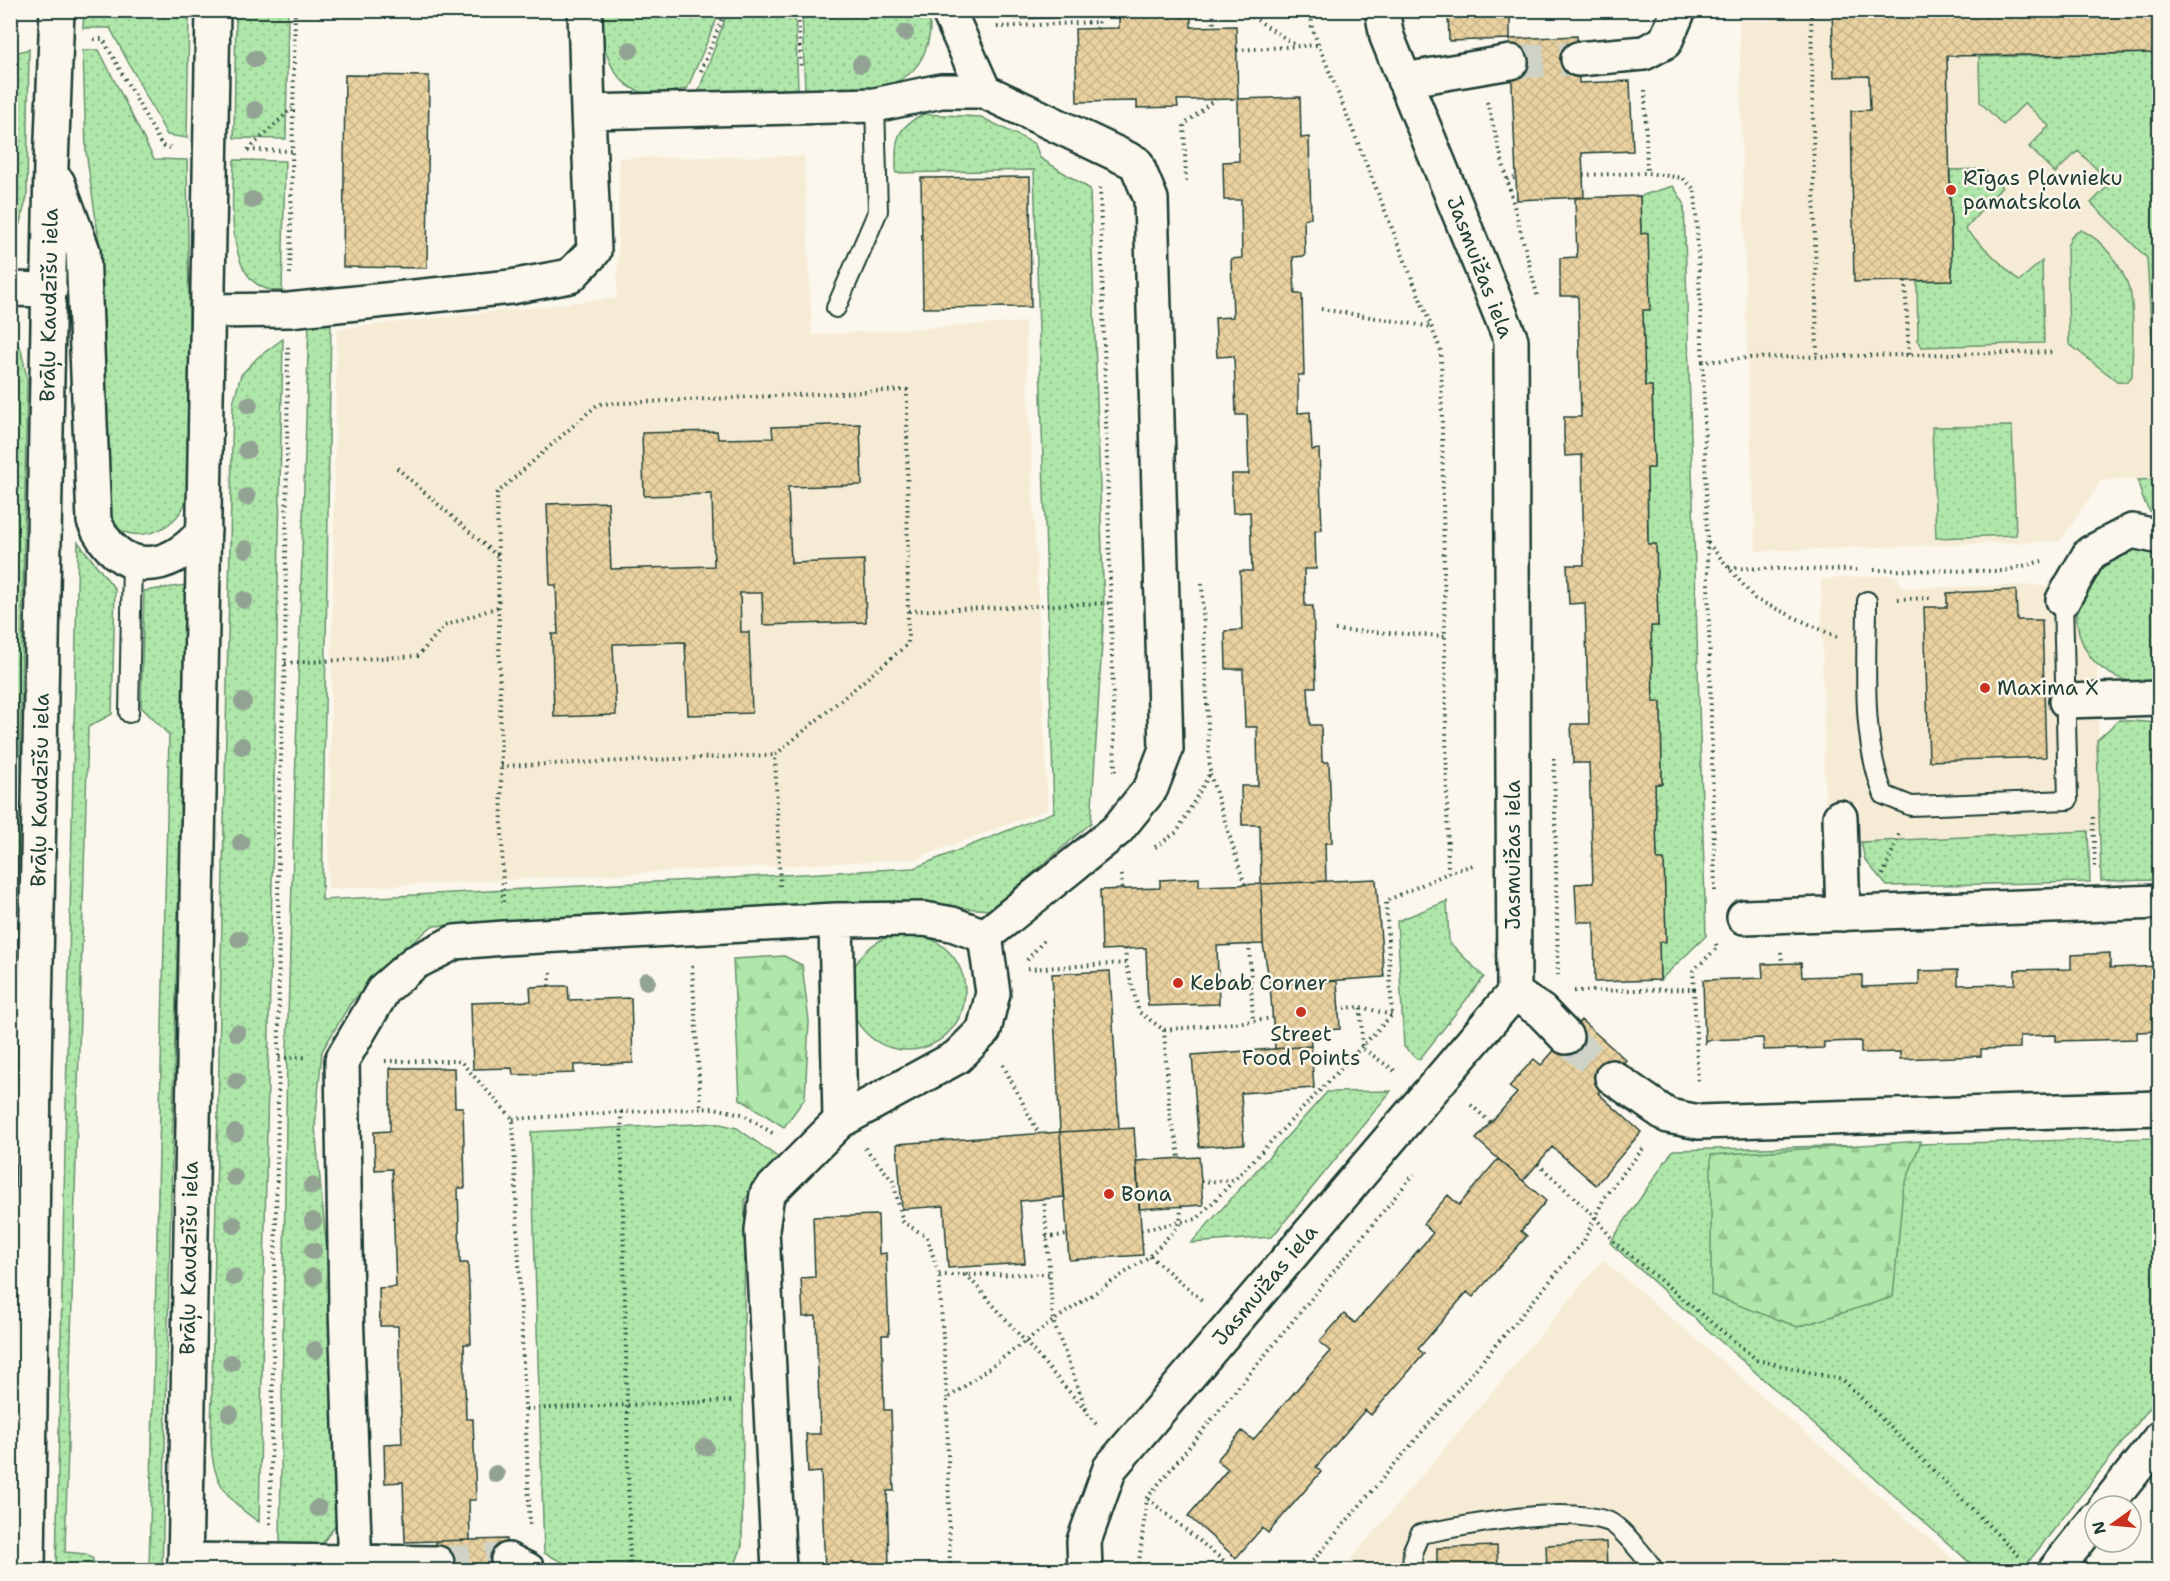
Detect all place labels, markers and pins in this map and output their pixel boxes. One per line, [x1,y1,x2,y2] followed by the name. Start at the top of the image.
[1963,164,2123,216] place label: Rīgas Pļavnieku pamatskola
[1944,183,1958,197] marker: Rīgas Pļavnieku pamatskola
[1997,674,2099,702] place label: Maxima X
[1978,681,1992,695] marker: Maxima X
[1190,969,1328,997] place label: Kebab Corner
[1171,976,1185,990] marker: Kebab Corner
[1294,1005,1308,1019] marker: Street Food Points
[1242,1020,1360,1072] place label: Street Food Points
[1121,1180,1172,1208] place label: Bona
[1102,1187,1116,1201] marker: Bona

